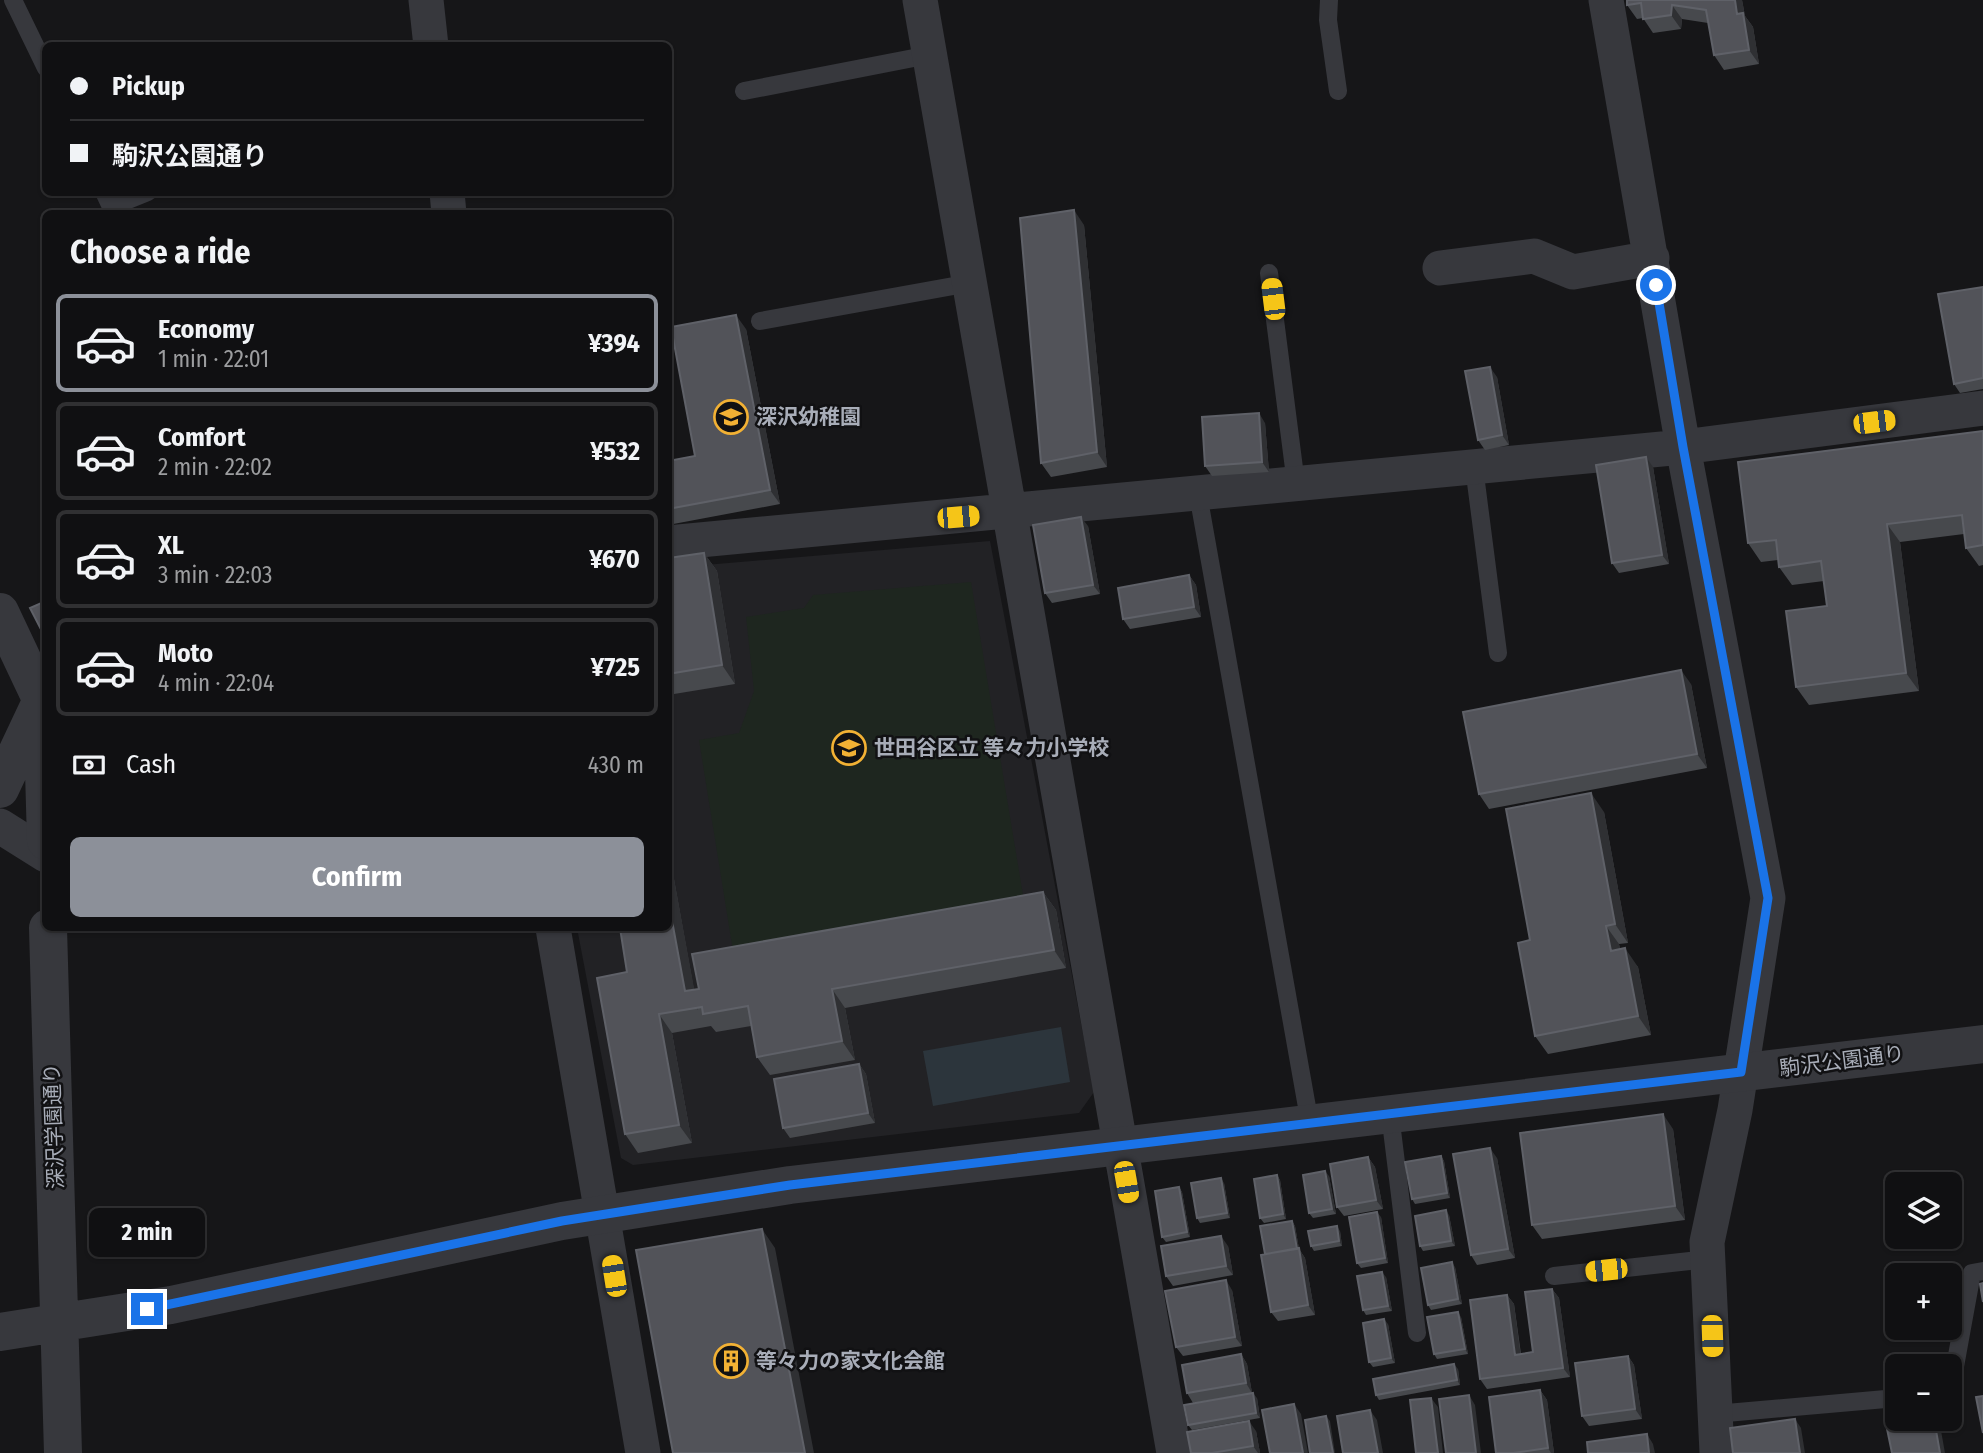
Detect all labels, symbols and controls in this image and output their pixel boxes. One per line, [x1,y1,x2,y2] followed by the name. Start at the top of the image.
[112,71,185,102] text: Pickup
[112,141,268,172] text: 駒沢公園通り
[70,233,251,271] text: Choose a ride
[1640,269,1672,301] route start
[1261,277,1286,321] car
[74,312,137,375] icon: car
[158,314,254,345] text: Economy
[588,328,640,359] text: ¥394
[158,345,269,373] text: 1 min · 22:01
[712,398,750,436] school or university icon: 深沢幼稚園
[756,404,861,430] place label: 深沢幼稚園
[1852,409,1897,435] car
[74,420,137,483] icon: car
[158,422,246,453] text: Comfort
[590,436,640,467] text: ¥532
[158,453,272,481] text: 2 min · 22:02
[937,505,980,529] car
[74,528,137,591] icon: car
[158,530,184,561] text: XL
[589,544,640,575] text: ¥670
[158,561,272,589] text: 3 min · 22:03
[74,636,137,699] icon: car
[158,638,213,669] text: Moto
[591,652,640,683] text: ¥725
[158,669,274,697] text: 4 min · 22:04
[830,729,868,767] school or university icon: 世田谷区立 等々力小学校
[874,735,1109,761] place label: 世田谷区立 等々力小学校
[70,746,108,784] icon: cash
[126,749,176,780] text: Cash
[588,751,644,779] text: 430 m
[70,837,644,917] button: Confirm
[1778,1040,1906,1082] street label: 駒沢公園通り
[39,1063,69,1189] street label: 深沢学園通り
[1113,1159,1140,1205] car
[1885,1172,1962,1431] map controls
[1885,1172,1962,1249] button: layers
[89,1208,205,1256] callout: 2 min
[122,1218,173,1246] text: 2 min
[601,1254,628,1298] car
[1585,1257,1628,1283] car
[1885,1263,1962,1340] button: +
[131,1293,163,1325] route end
[1701,1315,1724,1357] car
[712,1342,750,1380] building icon: 等々力の家文化会館
[756,1348,945,1374] place label: 等々力の家文化会館
[1885,1354,1962,1431] button: −

